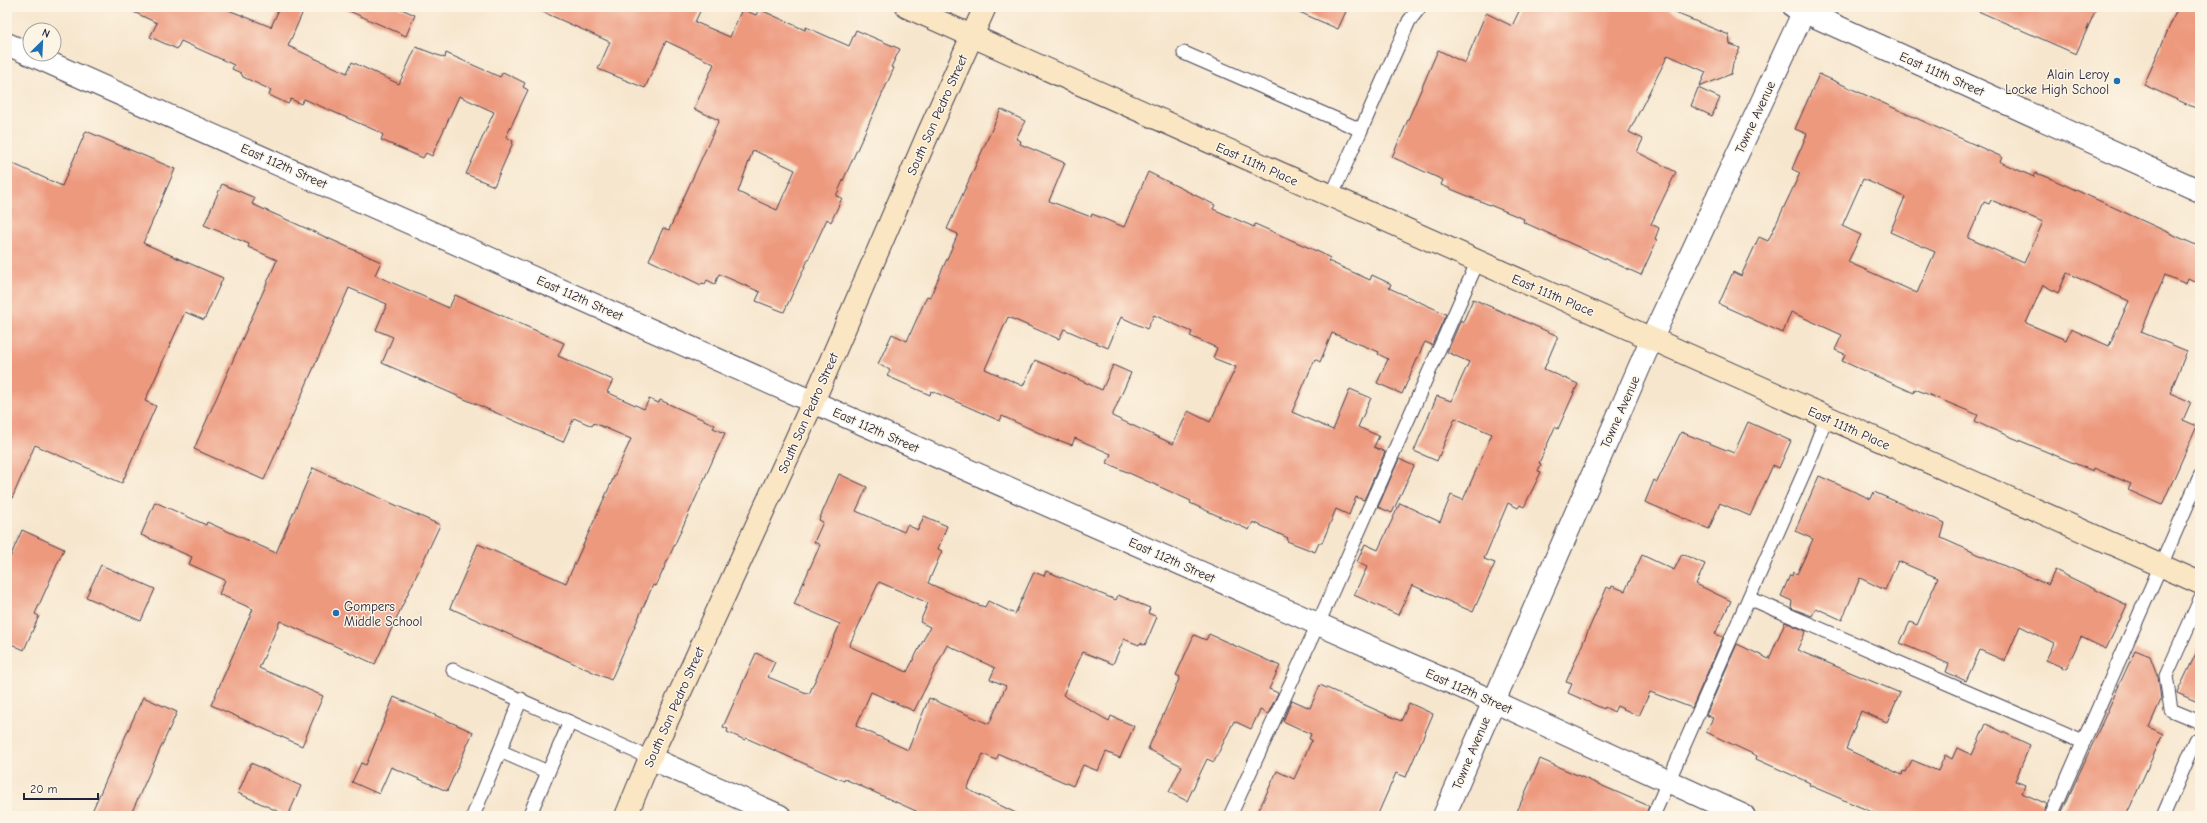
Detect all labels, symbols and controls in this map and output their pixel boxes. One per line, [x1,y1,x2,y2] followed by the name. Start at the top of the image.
[22,22,62,62] north arrow
[40,26,52,41] text: N
[1897,49,1988,100] street label: East 111th Street
[904,51,971,177] street label: South San Pedro Street
[2005,67,2109,97] place label: Alain Leroy Locke High School
[2112,76,2122,86] marker: Alain Leroy Locke High School
[1732,78,1778,155] street label: Towne Avenue
[1214,139,1301,189] street label: East 111th Place
[239,140,331,192] street label: East 112th Street
[1510,271,1597,319] street label: East 111th Place
[535,272,627,324] street label: East 112th Street
[775,349,842,475] street label: South San Pedro Street
[1597,373,1643,451] street label: Towne Avenue
[1806,403,1893,453] street label: East 111th Place
[831,404,923,456] street label: East 112th Street
[1127,534,1219,586] street label: East 112th Street
[344,599,422,629] place label: Gompers Middle School
[331,608,341,618] marker: Gompers Middle School
[641,643,708,769] street label: South San Pedro Street
[1424,665,1516,717] street label: East 112th Street
[1449,714,1493,792] street label: Towne Avenue
[24,775,98,801] scale bar
[30,782,58,796] text: 20 m

